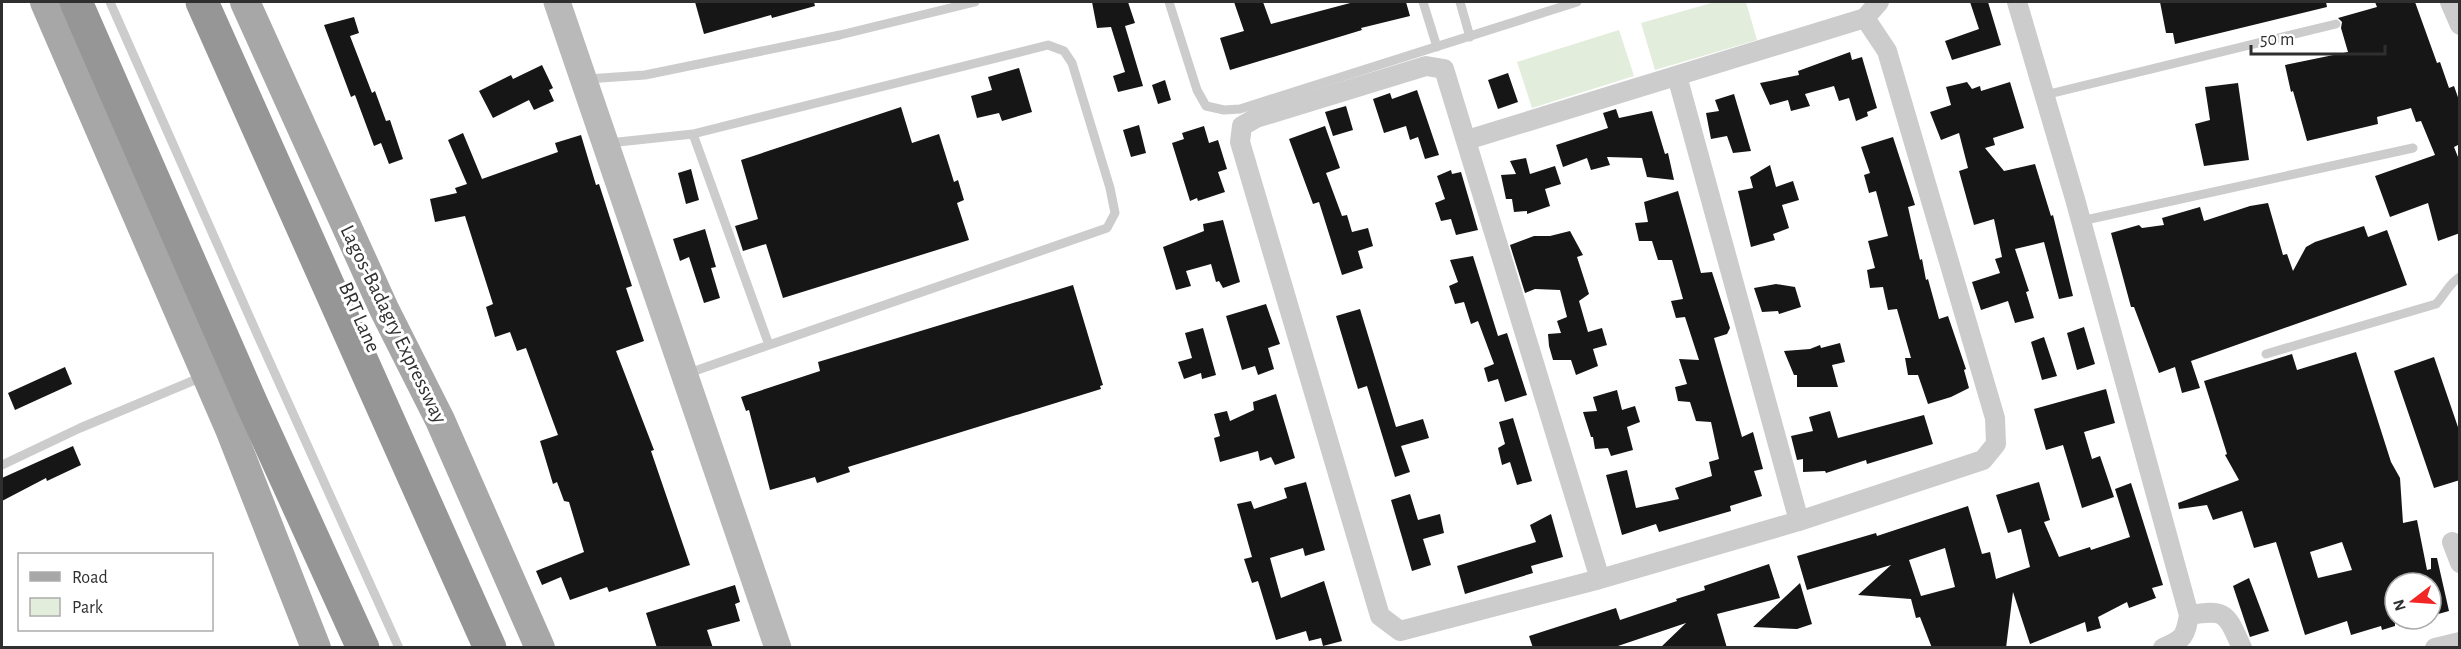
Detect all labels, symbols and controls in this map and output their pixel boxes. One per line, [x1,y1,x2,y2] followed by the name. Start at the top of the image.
[2251,18,2384,56] scale bar
[2260,31,2294,49] text: 50 m
[336,222,451,427] street label: Lagos-Badagry Expressway
[335,279,384,356] street label: BRT Lane
[18,553,213,631] legend
[72,569,108,587] text: Road
[2383,571,2443,631] north arrow
[2390,597,2409,613] text: N
[72,599,104,617] text: Park

